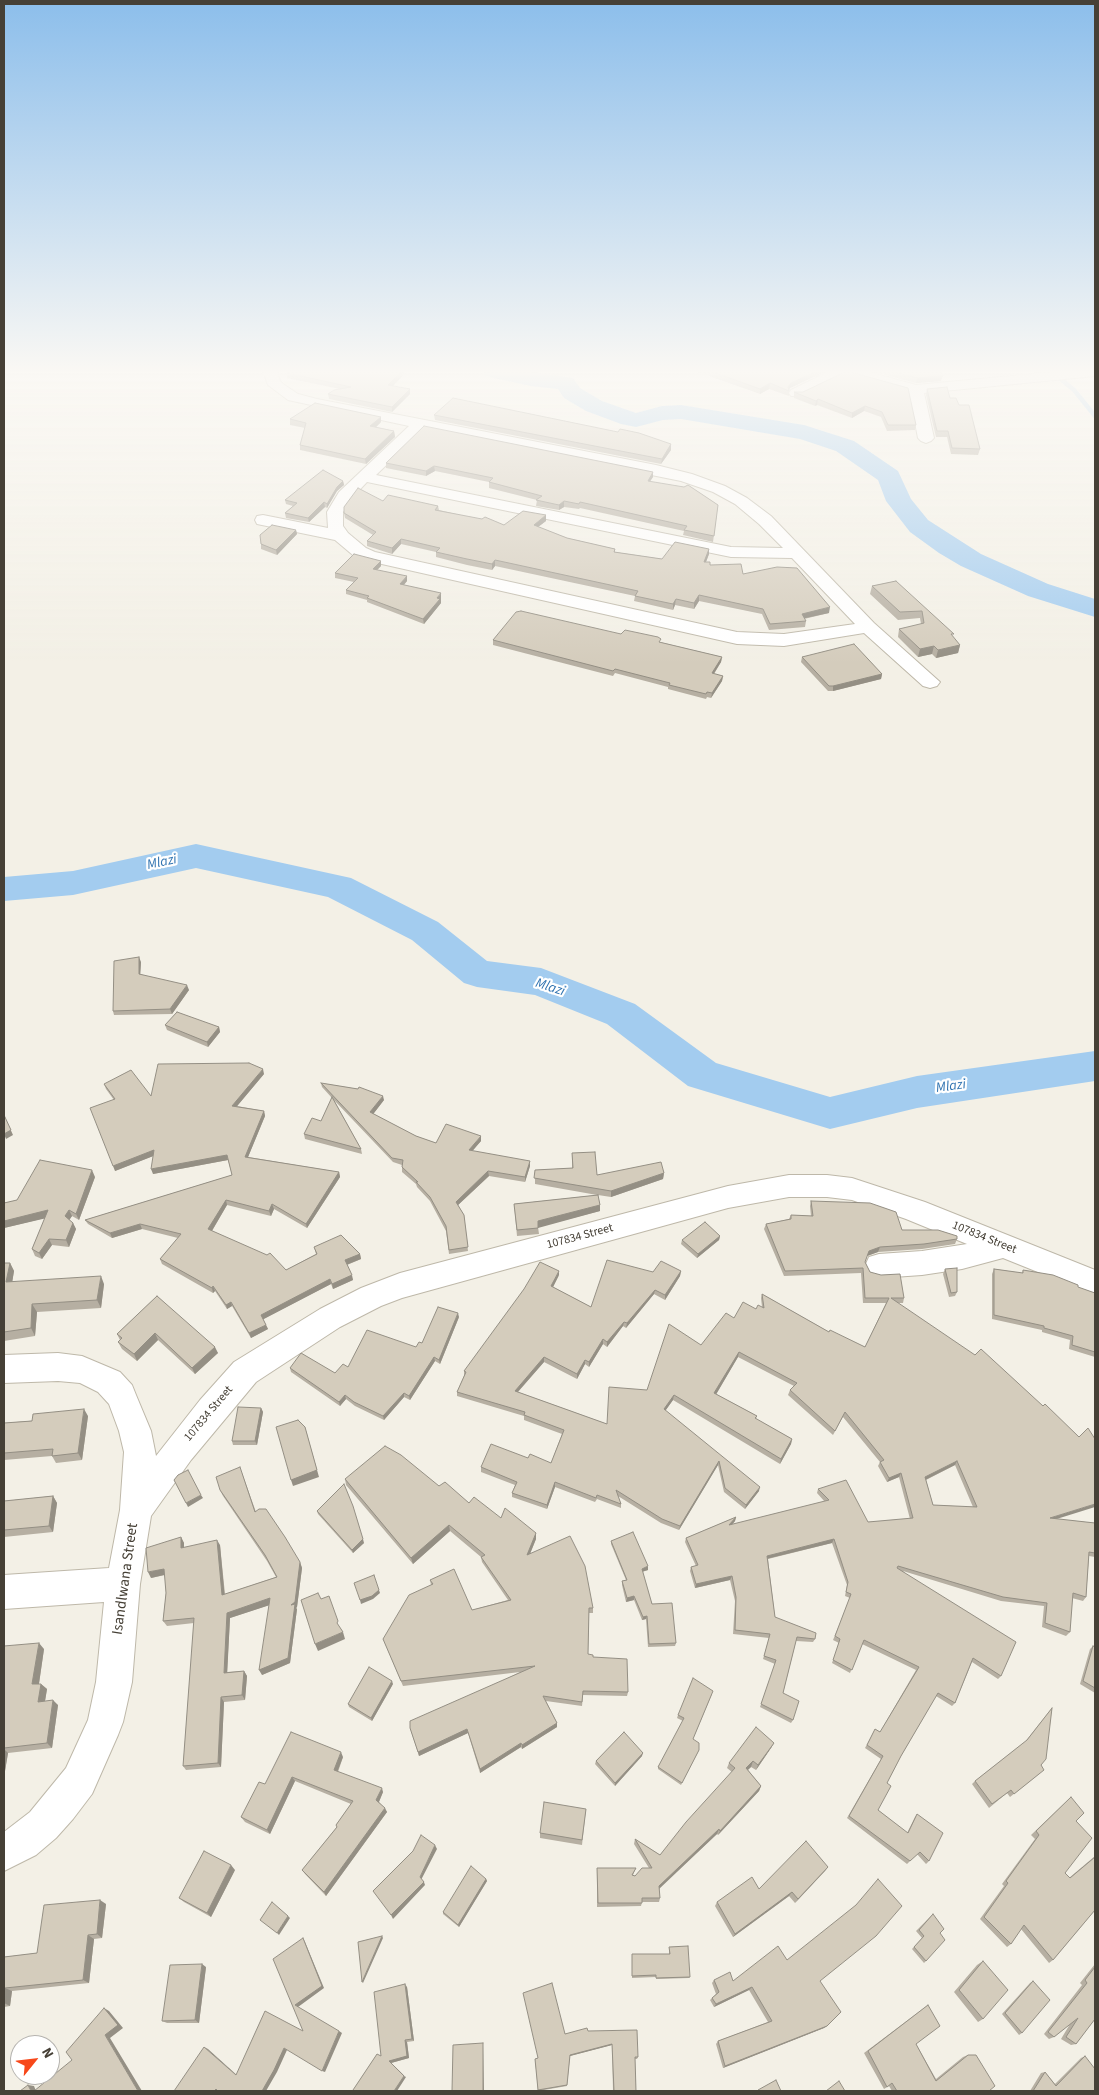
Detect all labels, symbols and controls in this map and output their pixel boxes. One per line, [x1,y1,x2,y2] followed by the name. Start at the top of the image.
[146,852,178,874] water label: Mlazi
[533,975,567,1001] water label: Mlazi
[935,1077,967,1097] water label: Mlazi
[950,1219,1018,1257] street label: 107834 Street
[545,1221,615,1253] street label: 107834 Street
[182,1383,236,1445] street label: 107834 Street
[109,1522,143,1636] street label: Isandlwana Street
[10,2035,60,2085] north arrow
[36,2044,58,2062] text: N

